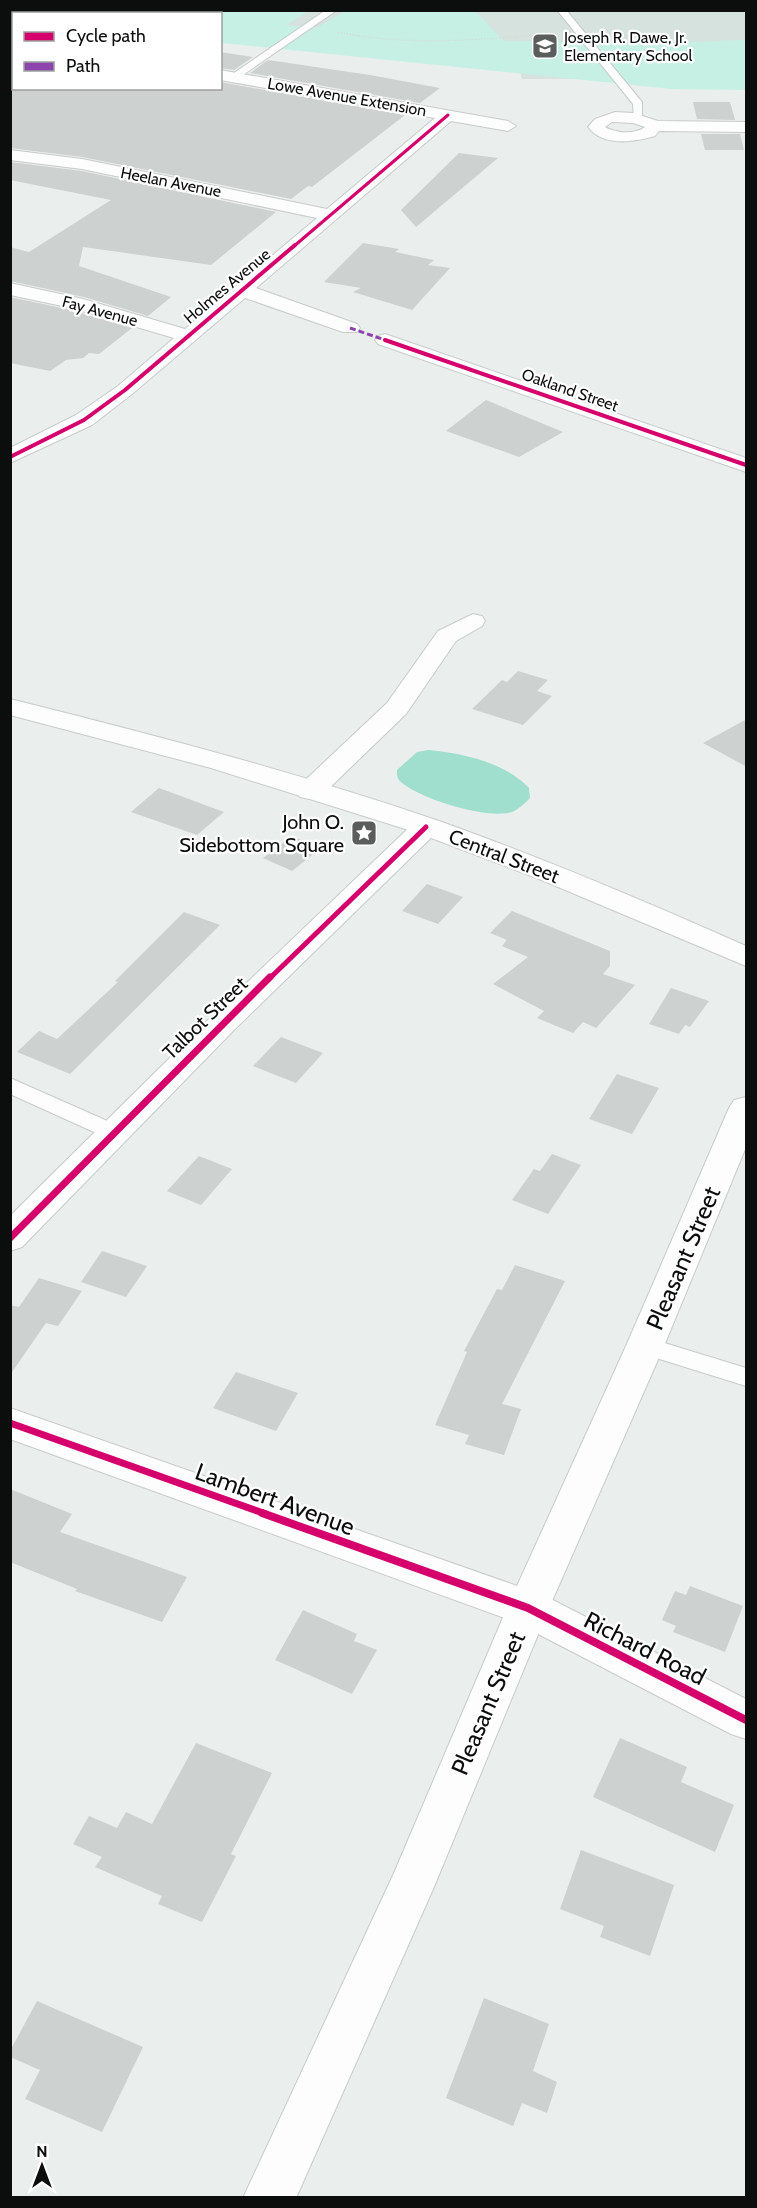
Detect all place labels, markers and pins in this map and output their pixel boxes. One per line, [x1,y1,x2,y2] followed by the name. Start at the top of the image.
[563,28,692,65] place label: Joseph R. Dawe, Jr. Elementary School
[530,31,560,61] school or university icon: Joseph R. Dawe, Jr. Elementary School
[179,810,344,857] place label: John O. Sidebottom Square
[349,818,379,848] place icon: John O. Sidebottom Square

